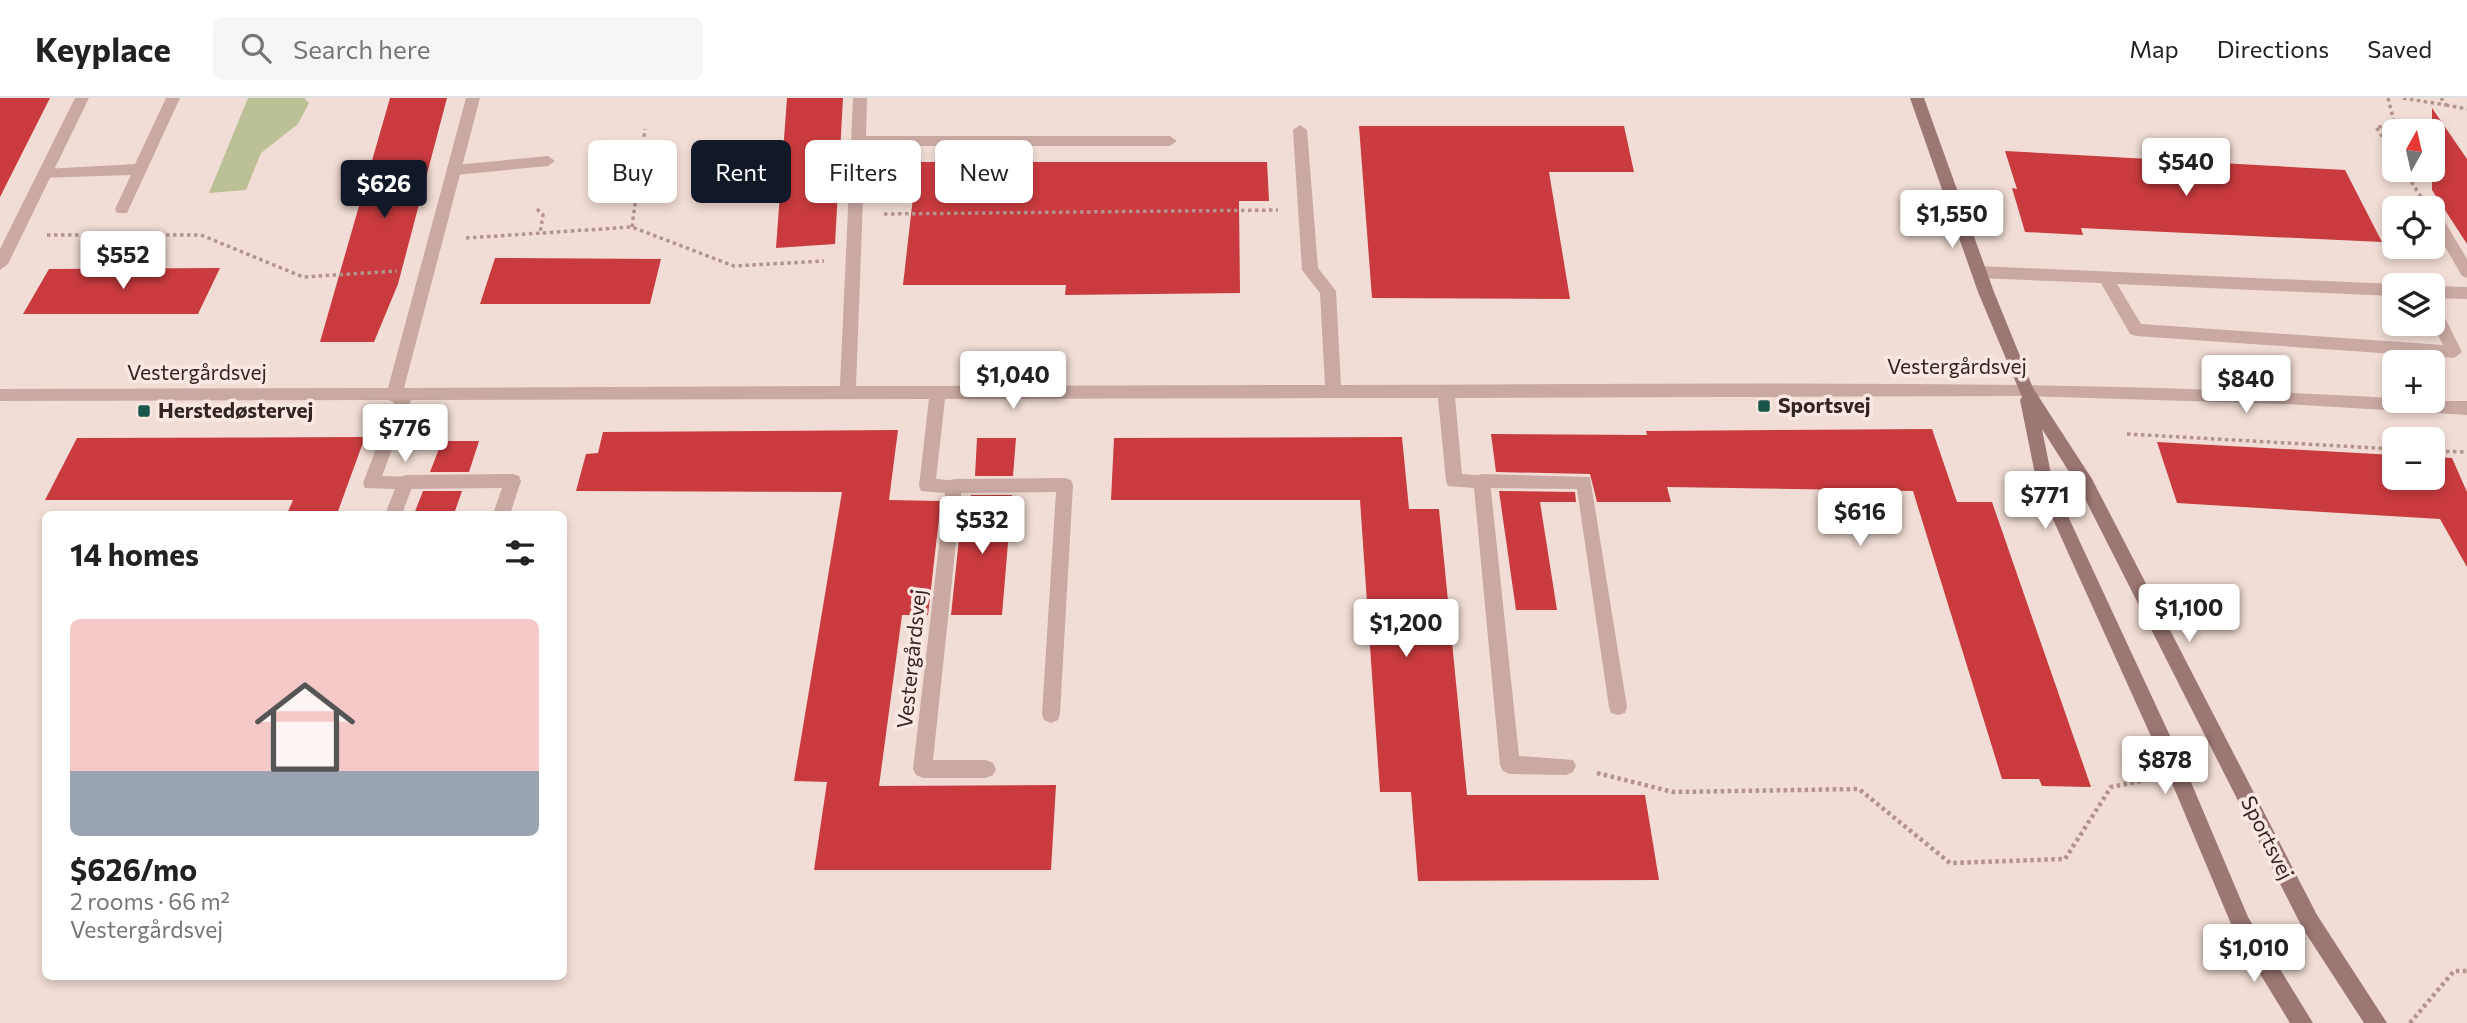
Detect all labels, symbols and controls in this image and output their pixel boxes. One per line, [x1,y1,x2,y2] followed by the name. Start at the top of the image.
[213,17,703,80] search box
[35,28,171,69] text: Keyplace
[237,29,275,67] icon: search
[293,33,430,64] text: Search here
[2129,34,2179,63] text: Map
[2217,34,2329,63] text: Directions
[2367,34,2432,63] text: Saved
[2382,119,2445,182] north arrow
[2382,119,2445,490] map controls
[2145,139,2227,198] pin: $540
[588,140,677,203] chip: Buy
[691,140,791,203] chip: Rent
[805,140,921,203] chip: Filters
[935,140,1033,203] chip: New
[2158,147,2214,175] text: $540
[343,160,425,220] pin: $626
[357,169,411,197] text: $626
[1895,190,2009,250] pin: $1,550
[2382,196,2445,259] button: locate
[1916,199,1988,227] text: $1,550
[82,232,164,291] pin: $552
[96,240,150,268] text: $552
[2382,273,2445,336] button: layers
[2382,350,2445,413] button: +
[956,352,1070,411] pin: $1,040
[1887,353,2027,378] street label: Vestergårdsvej
[2205,356,2287,415] pin: $840
[127,359,267,384] street label: Vestergårdsvej
[976,360,1050,388] text: $1,040
[2218,364,2274,392] text: $840
[1778,392,1871,417] place label: Sportsvej
[158,397,313,422] place label: Herstedøstervej
[1756,398,1772,414] marker: Sportsvej
[136,403,152,419] marker: Herstedøstervej
[364,404,446,464] pin: $776
[379,413,431,441] text: $776
[2382,427,2445,490] button: −
[2004,472,2086,531] pin: $771
[2021,480,2069,508] text: $771
[1819,489,1901,548] pin: $616
[941,496,1023,556] pin: $532
[1834,497,1886,525] text: $616
[956,505,1008,533] text: $532
[501,534,539,572] icon: filters
[70,535,199,572] text: 14 homes
[2132,584,2246,644] pin: $1,100
[891,588,930,730] street label: Vestergårdsvej
[2155,593,2223,621] text: $1,100
[1349,600,1463,659] pin: $1,200
[1370,608,1442,636] text: $1,200
[242,664,368,790] icon: home
[2124,736,2206,796] pin: $878
[2138,745,2192,773] text: $878
[2237,791,2300,883] street label: Sportsvej
[70,850,197,887] text: $626/mo
[70,887,230,915] text: 2 rooms · 66 m²
[70,915,223,943] text: Vestergårdsvej
[2197,924,2311,984] pin: $1,010
[2219,933,2289,961] text: $1,010

